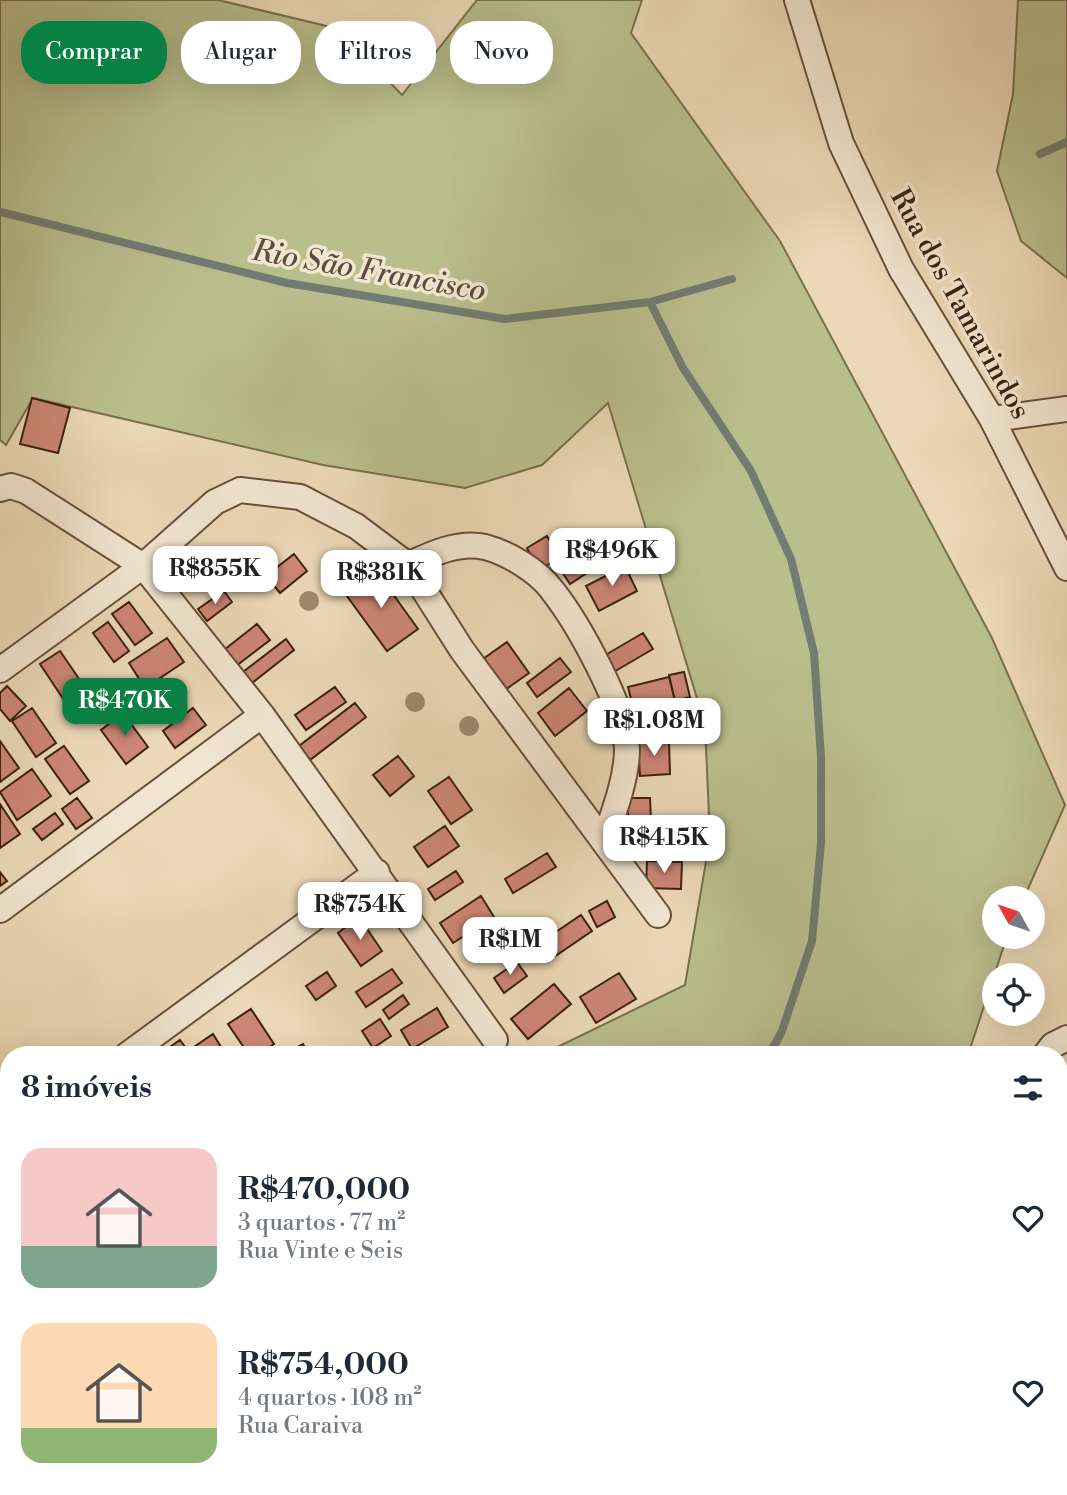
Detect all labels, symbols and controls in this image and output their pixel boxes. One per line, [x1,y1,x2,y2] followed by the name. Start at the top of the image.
[21,21,167,84] chip: Comprar
[181,21,301,84] chip: Alugar
[315,21,436,84] chip: Filtros
[450,21,553,84] chip: Novo
[882,183,1038,425] street label: Rua dos Tamarindos
[248,232,489,310] water label: Rio São Francisco
[555,528,669,588] pin: R$496K
[565,537,659,565] text: R$496K
[158,546,272,606] pin: R$855K
[324,550,438,610] pin: R$381K
[169,555,261,583] text: R$855K
[337,559,425,587] text: R$381K
[68,678,182,738] pin: R$470K
[78,687,172,715] text: R$470K
[589,698,719,758] pin: R$1.08M
[604,707,704,735] text: R$1.08M
[607,816,721,875] pin: R$415K
[619,824,709,852] text: R$415K
[303,883,417,942] pin: R$754K
[982,886,1045,948] north arrow
[982,886,1045,1026] map controls
[314,891,406,919] text: R$754K
[469,918,551,977] pin: R$1M
[478,926,542,954] text: R$1M
[982,963,1045,1026] button: locate
[21,1069,152,1107] text: 8 imóveis
[1009,1069,1047,1107] icon: filters
[238,1171,410,1209] text: R$470,000
[77,1176,161,1260] icon: home
[1009,1199,1047,1237] icon: heart
[238,1209,405,1237] text: 3 quartos · 77 m²
[238,1237,403,1265] text: Rua Vinte e Seis
[238,1346,409,1384] text: R$754,000
[77,1351,161,1435] icon: home
[1009,1374,1047,1412] icon: heart
[238,1384,422,1412] text: 4 quartos · 108 m²
[238,1412,363,1440] text: Rua Caraiva

